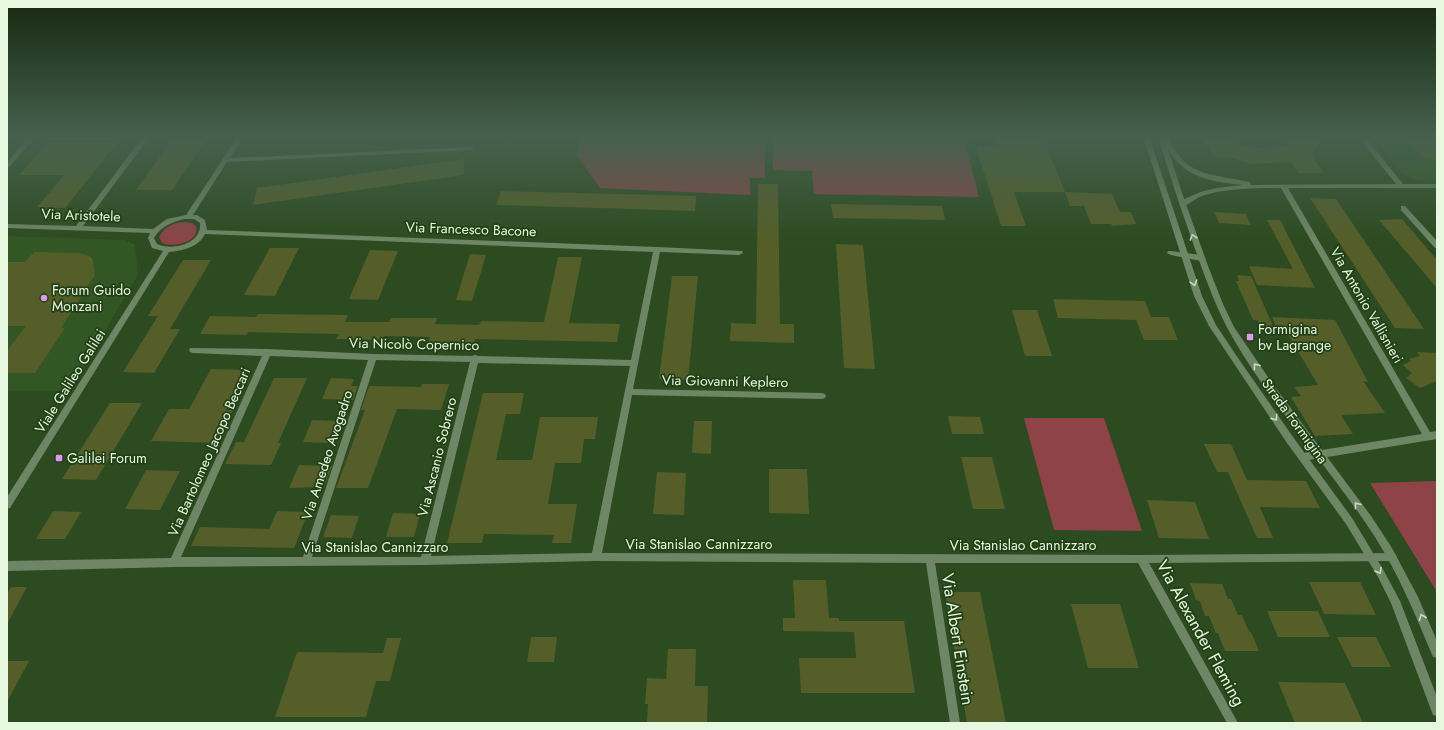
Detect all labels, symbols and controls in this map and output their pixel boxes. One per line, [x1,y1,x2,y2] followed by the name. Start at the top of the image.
[41,204,121,226] street label: Via Aristotele
[405,217,537,241] street label: Via Francesco Bacone
[1190,234,1198,241] one-way arrow
[1326,243,1408,367] street label: Via Antonio Vallisnieri
[1189,279,1198,286] one-way arrow
[52,280,131,316] place label: Forum Guido Monzani
[39,293,49,303] marker: Forum Guido Monzani
[1258,319,1331,355] place label: Formigina bv Lagrange
[30,325,110,437] street label: Viale Galileo Galilei
[1245,332,1255,342] marker: Formigina bv Lagrange
[349,333,480,355] street label: Via Nicolò Copernico
[1253,363,1261,370] one-way arrow
[163,364,255,540] street label: Via Bartolomeo Jacopo Beccari
[662,370,789,392] street label: Via Giovanni Keplero
[1257,374,1333,468] street label: Strada Formigina
[297,387,358,522] street label: Via Amedeo Avogadro
[413,395,462,519] street label: Via Ascanio Sobrero
[1270,413,1277,420] one-way arrow
[67,448,147,468] place label: Galilei Forum
[54,453,64,463] marker: Galilei Forum
[1354,502,1362,509] one-way arrow
[626,534,773,554] street label: Via Stanislao Cannizzaro
[950,535,1097,555] street label: Via Stanislao Cannizzaro
[302,537,449,557] street label: Via Stanislao Cannizzaro
[1151,556,1251,710] street label: Via Alexander Fleming
[1375,567,1382,574] one-way arrow
[936,571,980,707] street label: Via Albert Einstein
[1419,613,1427,620] one-way arrow

